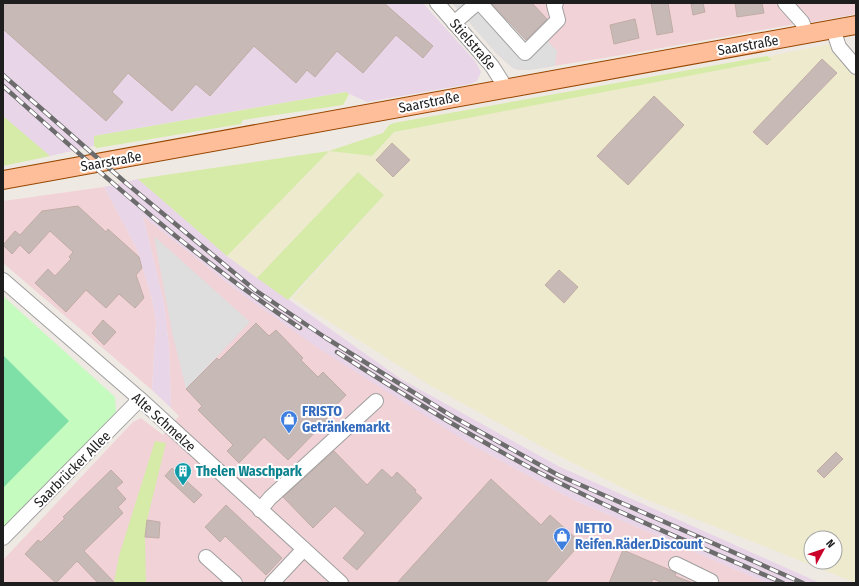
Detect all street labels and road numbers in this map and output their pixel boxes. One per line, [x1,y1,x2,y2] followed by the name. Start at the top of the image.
[446,15,499,73] street label: Stielstraße
[716,32,780,59] street label: Saarstraße
[397,88,461,117] street label: Saarstraße
[79,148,143,175] street label: Saarstraße
[128,389,199,455] street label: Alte Schmelze
[31,428,114,511] street label: Saarbrücker Allee

